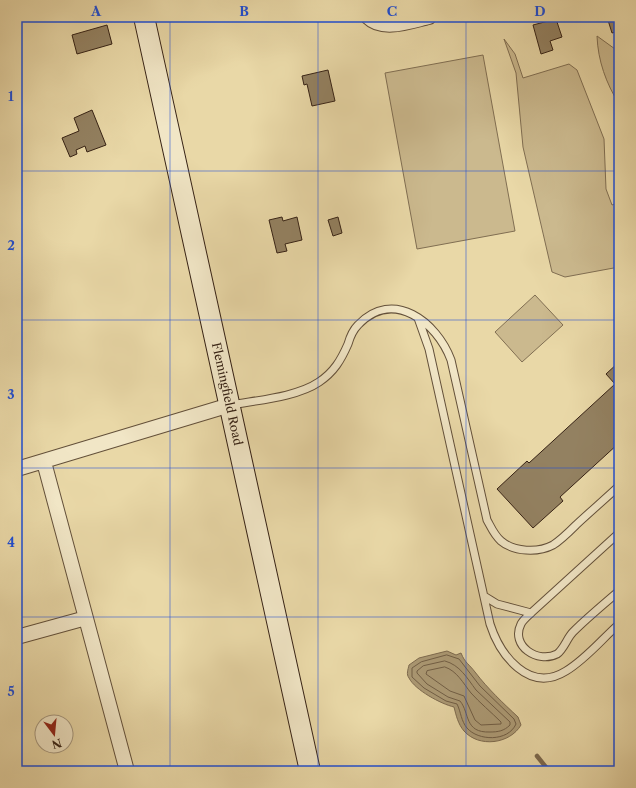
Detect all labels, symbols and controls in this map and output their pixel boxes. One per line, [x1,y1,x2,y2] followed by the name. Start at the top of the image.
[90,3,102,19] text: A
[239,3,249,19] text: B
[387,3,397,19] text: C
[534,3,546,19] text: D
[8,88,14,104] text: 1
[7,237,15,253] text: 2
[209,341,246,447] street label: Flemingfield Road
[7,386,15,402] text: 3
[7,534,15,550] text: 4
[7,683,15,699] text: 5
[34,714,74,754] north arrow
[50,736,63,752] text: N

